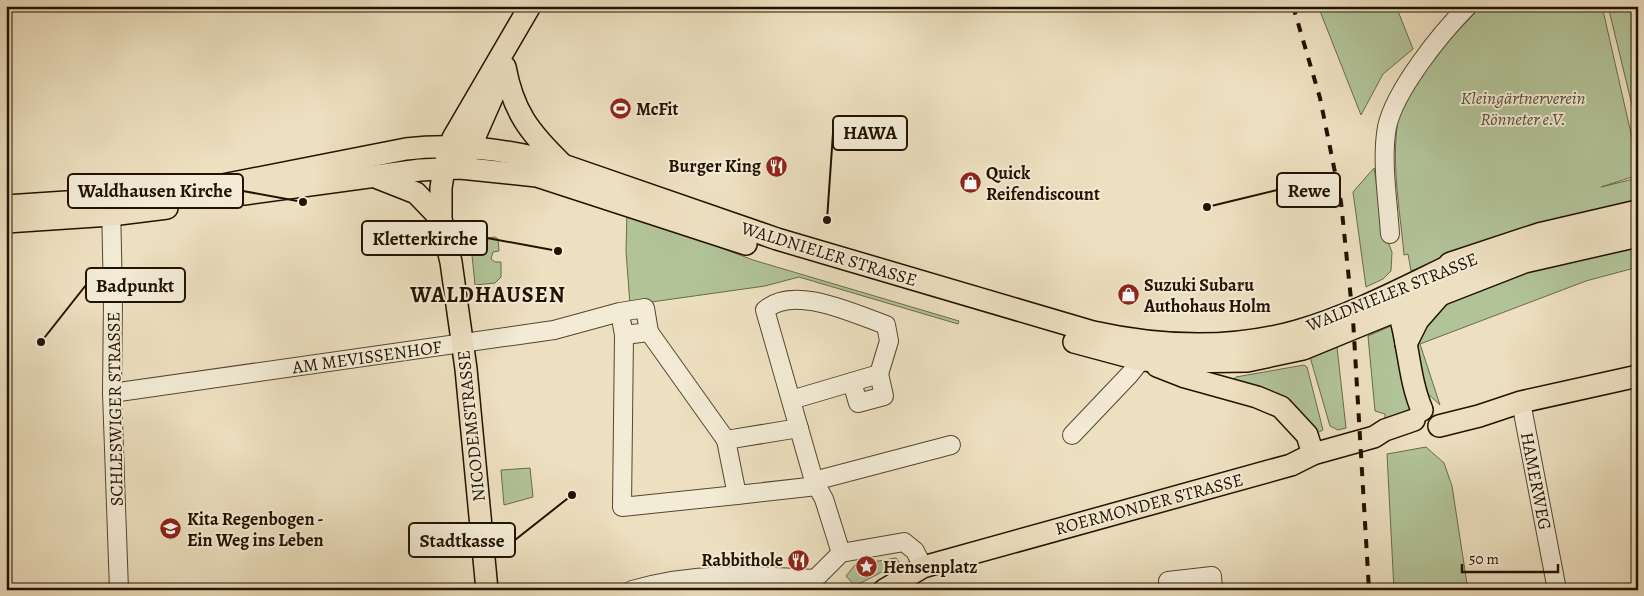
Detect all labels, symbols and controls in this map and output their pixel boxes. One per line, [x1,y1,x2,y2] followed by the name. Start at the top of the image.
[1461,86,1586,131] park label: Kleingärtnerverein Rönneter e.V.
[608,97,632,121] sports icon: McFit
[636,97,679,121] place label: McFit
[833,116,907,150] callout: HAWA
[843,120,898,146] text: HAWA
[668,154,762,178] place label: Burger King
[765,154,789,178] restaurant icon: Burger King
[986,161,1100,206] place label: Quick Reifendiscount
[958,171,982,195] shop icon: Quick Reifendiscount
[1277,173,1340,207] callout: Rewe
[68,174,243,208] callout: Waldhausen Kirche
[77,178,232,204] text: Waldhausen Kirche
[1288,178,1331,204] text: Rewe
[737,216,920,292] street label: WALDNIELER STRASSE
[362,221,487,255] callout: Kletterkirche
[372,226,478,252] text: Kletterkirche
[1302,247,1481,338] street label: WALDNIELER STRASSE
[86,268,185,302] callout: Badpunkt
[96,273,175,299] text: Badpunkt
[1143,273,1271,318] place label: Suzuki Subaru Authohaus Holm
[409,280,566,310] district label: WALDHAUSEN
[1116,283,1140,307] shop icon: Suzuki Subaru Authohaus Holm
[101,312,129,506] street label: SCHLESWIGER STRASSE
[290,335,443,380] street label: AM MEVISSENHOF
[451,349,491,503] street label: NICODEMSTRASSE
[1515,430,1557,532] street label: HAMERWEG
[1052,467,1246,541] street label: ROERMONDER STRASSE
[187,507,324,552] place label: Kita Regenbogen - Ein Weg ins Leben
[159,517,183,541] school or university icon: Kita Regenbogen - Ein Weg ins Leben
[409,523,515,557] callout: Stadtkasse
[419,528,505,554] text: Stadtkasse
[1462,541,1558,573] scale bar
[701,548,783,572] place label: Rabbithole
[787,548,811,572] restaurant icon: Rabbithole
[1469,549,1499,569] text: 50 m
[855,555,879,579] place icon: Hensenplatz
[883,555,978,579] place label: Hensenplatz

